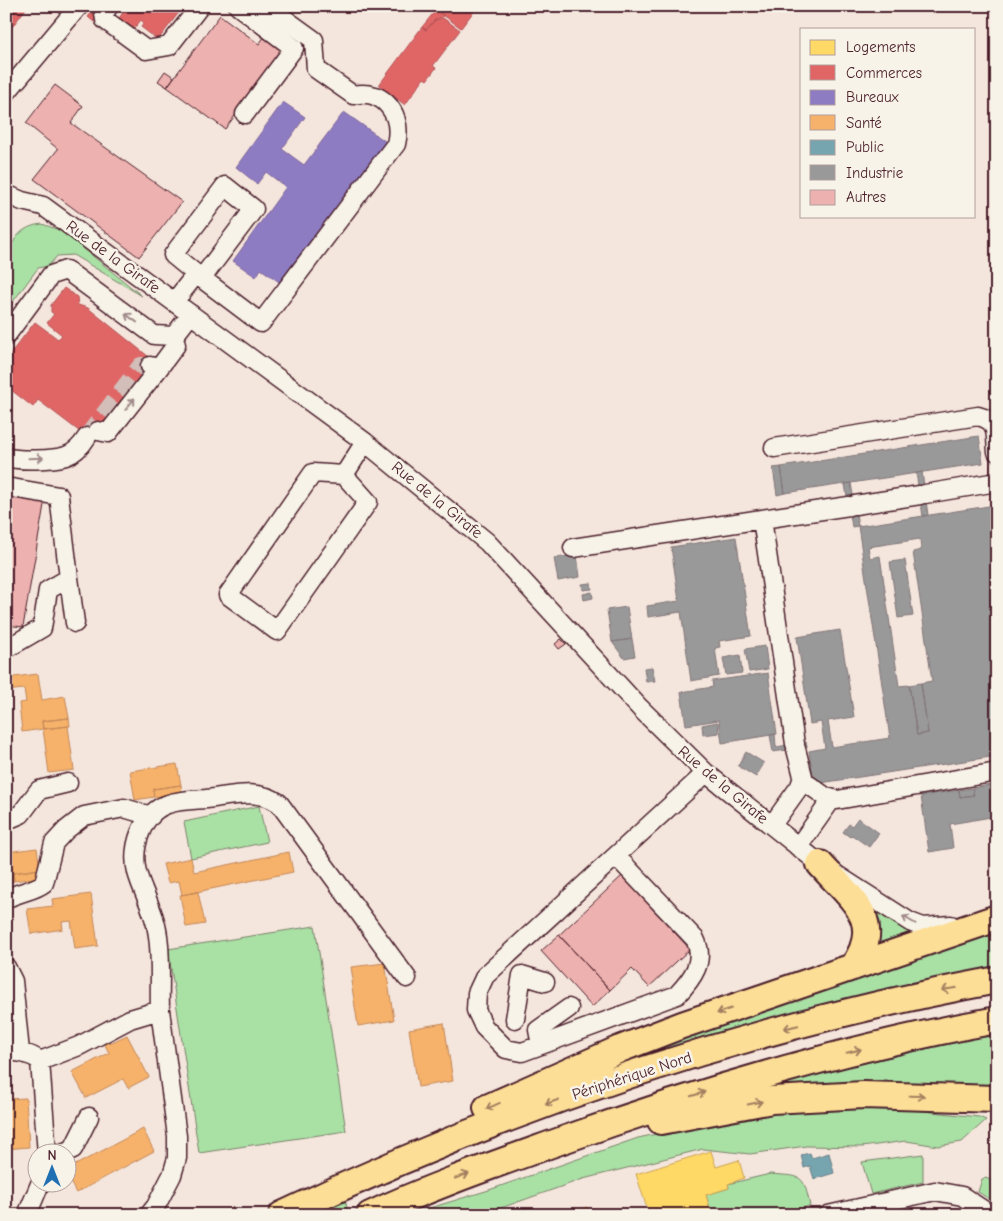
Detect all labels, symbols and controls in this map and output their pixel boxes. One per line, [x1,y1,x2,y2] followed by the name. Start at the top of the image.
[800,28,976,218] legend
[846,38,915,56] text: Logements
[846,64,922,82] text: Commerces
[846,88,900,106] text: Bureaux
[846,114,882,132] text: Santé
[846,138,884,156] text: Public
[846,164,904,182] text: Industrie
[846,188,886,206] text: Autres
[63,217,163,297] street label: Rue de la Girafe
[124,313,138,323] one-way arrow
[125,398,136,411] one-way arrow
[28,453,44,463] one-way arrow
[388,458,486,542] street label: Rue de la Girafe
[674,742,772,828] street label: Rue de la Girafe
[903,915,917,925] one-way arrow
[941,985,957,994] one-way arrow
[716,1006,732,1016] one-way arrow
[783,1023,799,1033] one-way arrow
[846,1046,862,1055] one-way arrow
[570,1048,694,1104] street label: Périphérique Nord
[689,1089,705,1099] one-way arrow
[908,1092,924,1101] one-way arrow
[545,1098,561,1107] one-way arrow
[746,1098,762,1108] one-way arrow
[486,1101,501,1111] one-way arrow
[28,1144,78,1194] north arrow
[47,1147,57,1164] text: N
[454,1171,470,1180] one-way arrow

